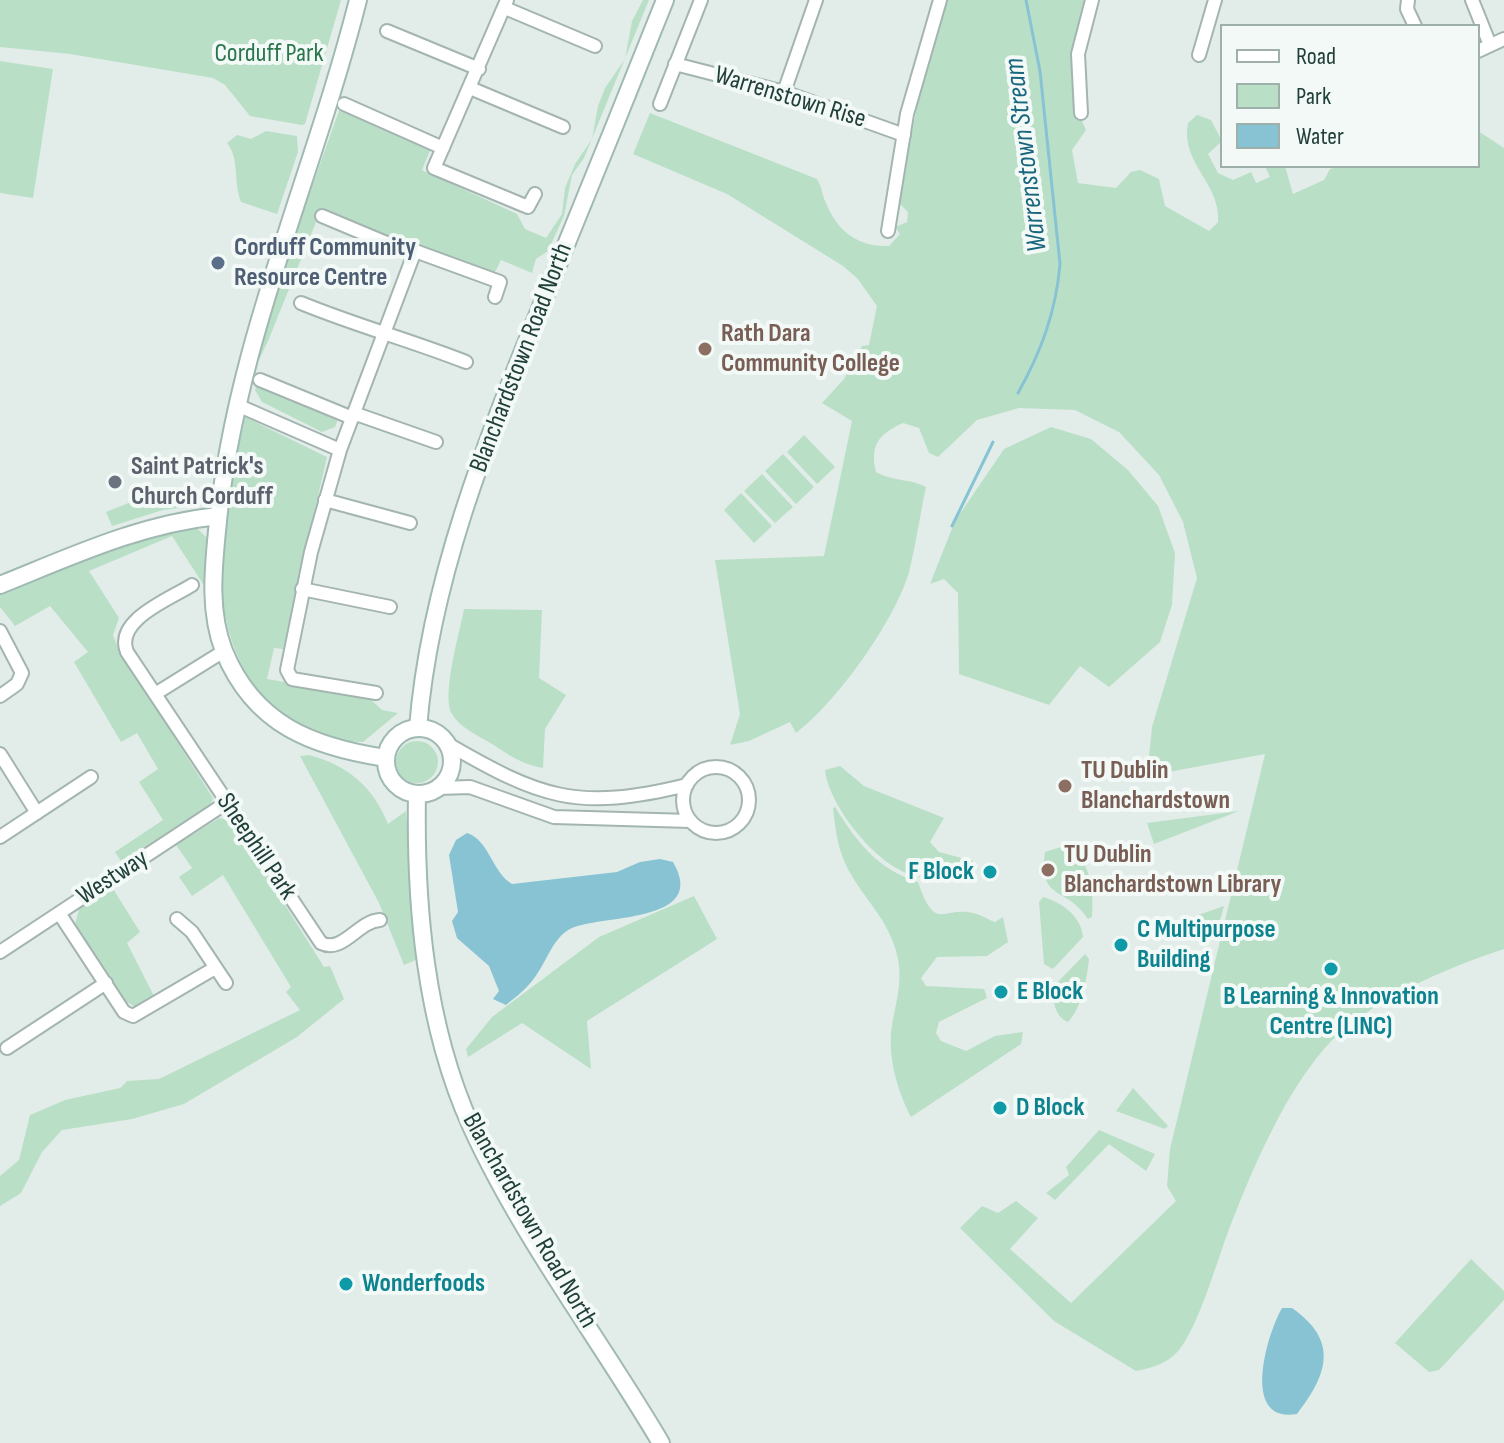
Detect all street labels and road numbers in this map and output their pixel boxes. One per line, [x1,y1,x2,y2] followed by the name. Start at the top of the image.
[711,60,869,136] street label: Warrenstown Rise
[464,239,580,477] street label: Blanchardstown Road North
[209,788,303,906] street label: Sheephill Park
[72,844,154,912] street label: Westway
[455,1108,603,1334] street label: Blanchardstown Road North

